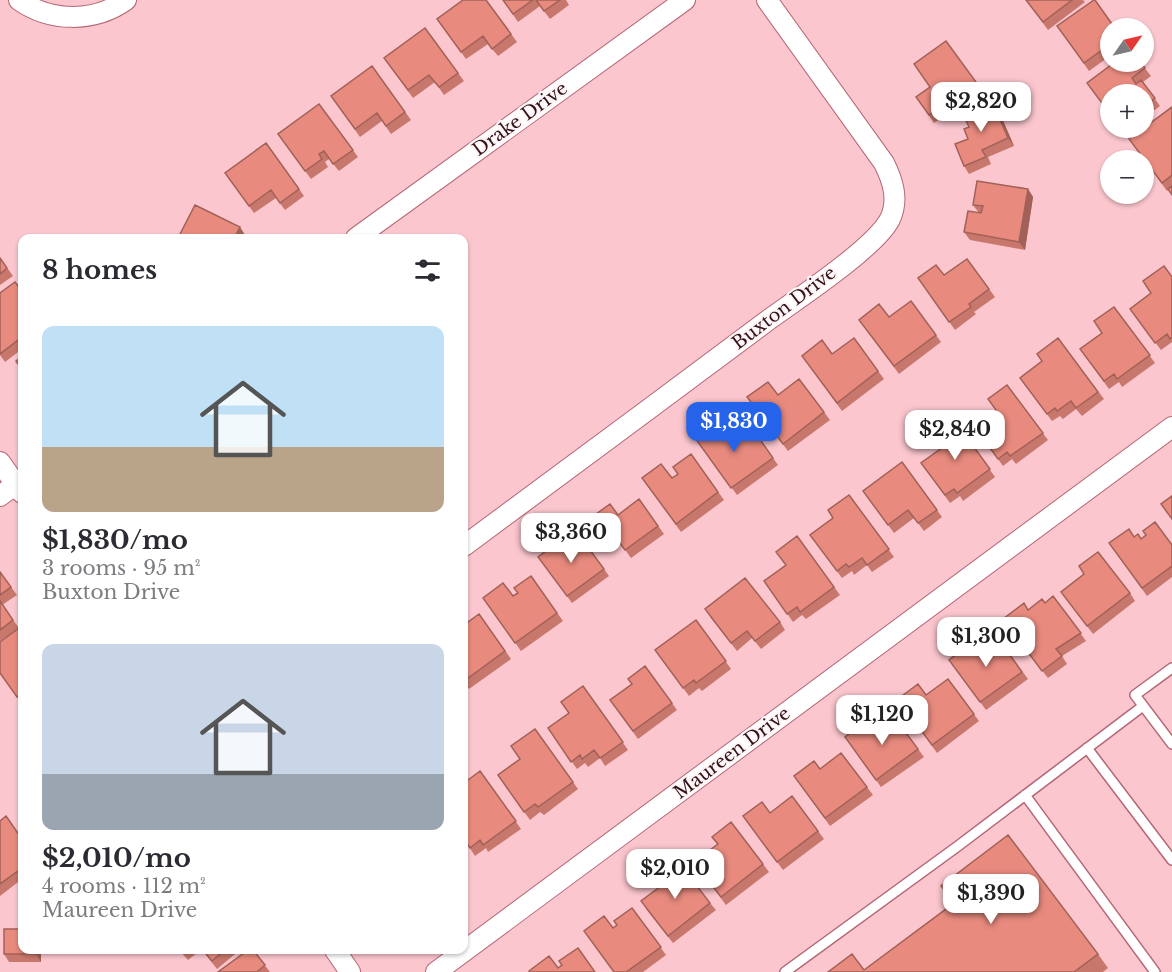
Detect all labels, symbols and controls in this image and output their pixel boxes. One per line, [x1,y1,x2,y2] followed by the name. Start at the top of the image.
[1100,18,1154,72] north arrow
[1100,18,1154,204] map controls
[468,77,572,161] street label: Drake Drive
[932,82,1030,133] pin: $2,820
[1100,84,1154,138] button: +
[945,89,1017,113] text: $2,820
[1100,150,1154,204] button: −
[42,254,157,286] text: 8 homes
[411,254,444,287] icon: filters
[728,262,840,354] street label: Buxton Drive
[189,365,297,473] icon: home
[685,402,783,453] pin: $1,830
[700,409,768,433] text: $1,830
[906,410,1004,461] pin: $2,840
[919,417,991,441] text: $2,840
[522,513,620,564] pin: $3,360
[535,520,607,544] text: $3,360
[42,524,188,556] text: $1,830/mo
[42,556,200,580] text: 3 rooms · 95 m²
[42,580,180,604] text: Buxton Drive
[937,617,1035,668] pin: $1,300
[951,624,1021,648] text: $1,300
[189,683,297,791] icon: home
[833,695,931,746] pin: $1,120
[670,702,794,804] street label: Maureen Drive
[850,702,914,726] text: $1,120
[42,842,191,874] text: $2,010/mo
[626,849,724,900] pin: $2,010
[640,856,710,880] text: $2,010
[42,874,206,898] text: 4 rooms · 112 m²
[942,874,1040,925] pin: $1,390
[957,881,1025,905] text: $1,390
[42,898,197,922] text: Maureen Drive

